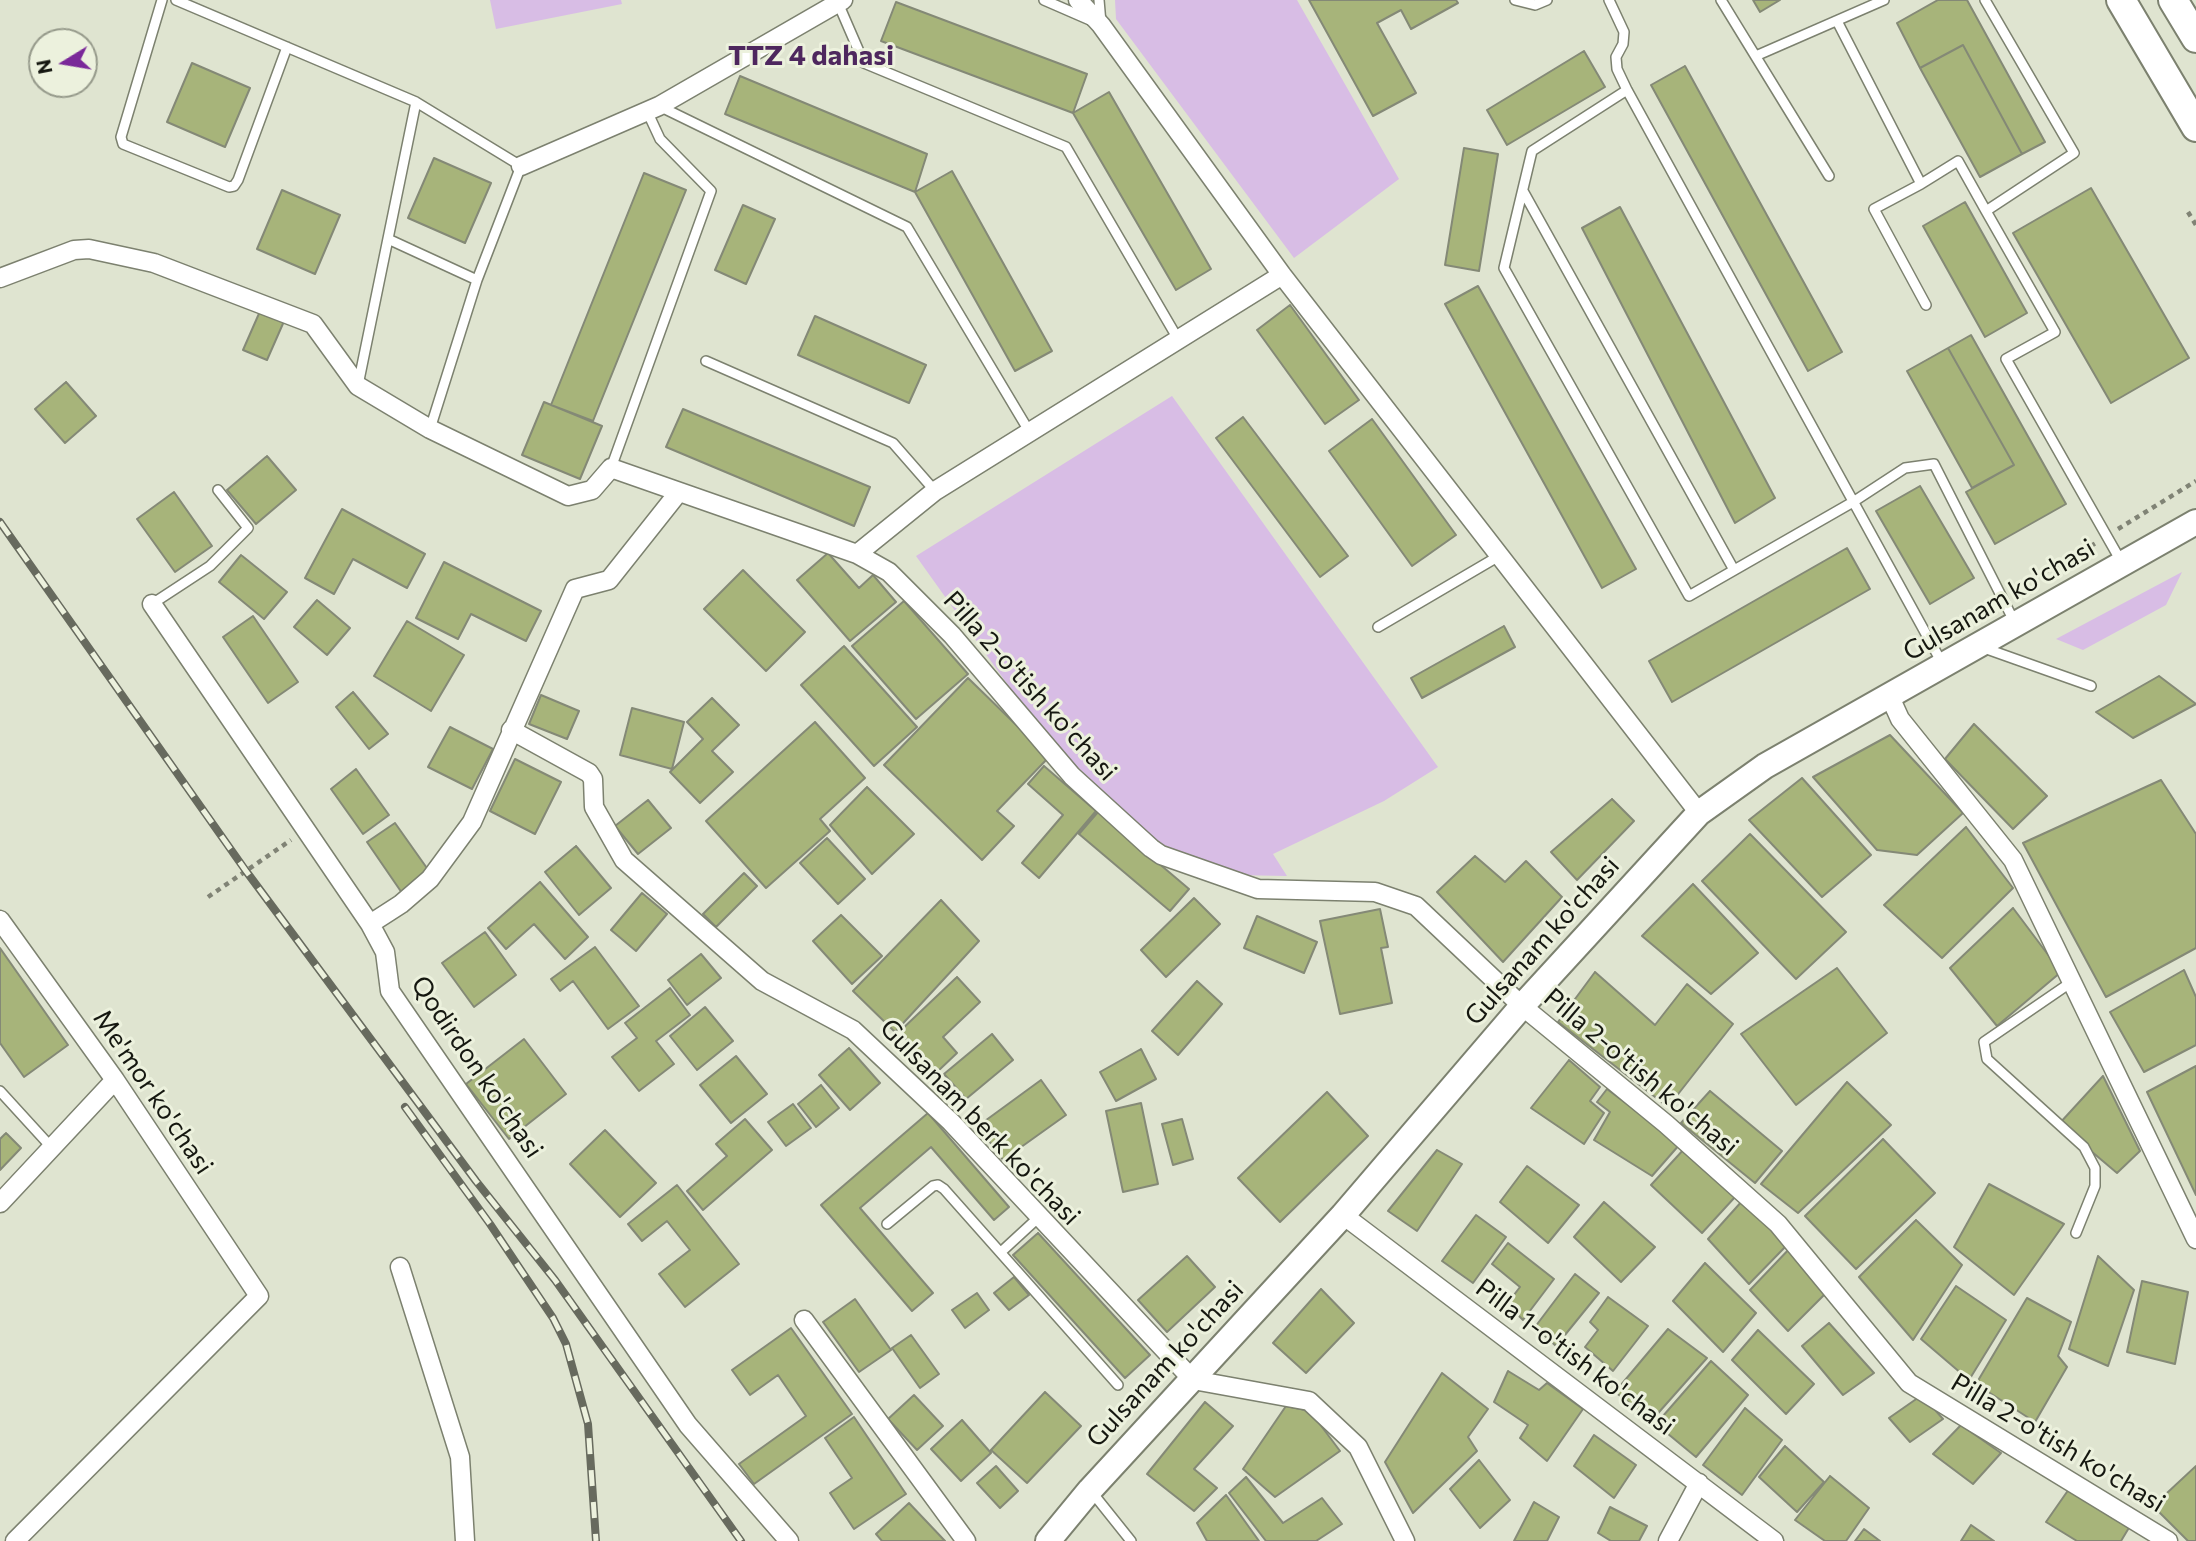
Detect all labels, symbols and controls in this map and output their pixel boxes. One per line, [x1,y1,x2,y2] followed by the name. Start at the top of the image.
[28,28,98,98] north arrow
[728,39,894,73] district label: TTZ 4 dahasi
[31,58,57,76] text: N
[1898,533,2100,667] street label: Gulsanam ko'chasi
[937,585,1123,787] street label: Pilla 2-o'tish ko'chasi
[1458,850,1626,1032] street label: Gulsanam ko'chasi
[405,970,549,1164] street label: Qodirdon ko'chasi
[1537,982,1745,1162] street label: Pilla 2-o'tish ko'chasi
[87,1004,219,1180] street label: Me'mor ko'chasi
[873,1012,1087,1232] street label: Gulsanam berk ko'chasi
[1469,1272,1681,1442] street label: Pilla 1-o'tish ko'chasi
[1080,1274,1250,1454] street label: Gulsanam ko'chasi
[1945,1367,2171,1519] street label: Pilla 2-o'tish ko'chasi

